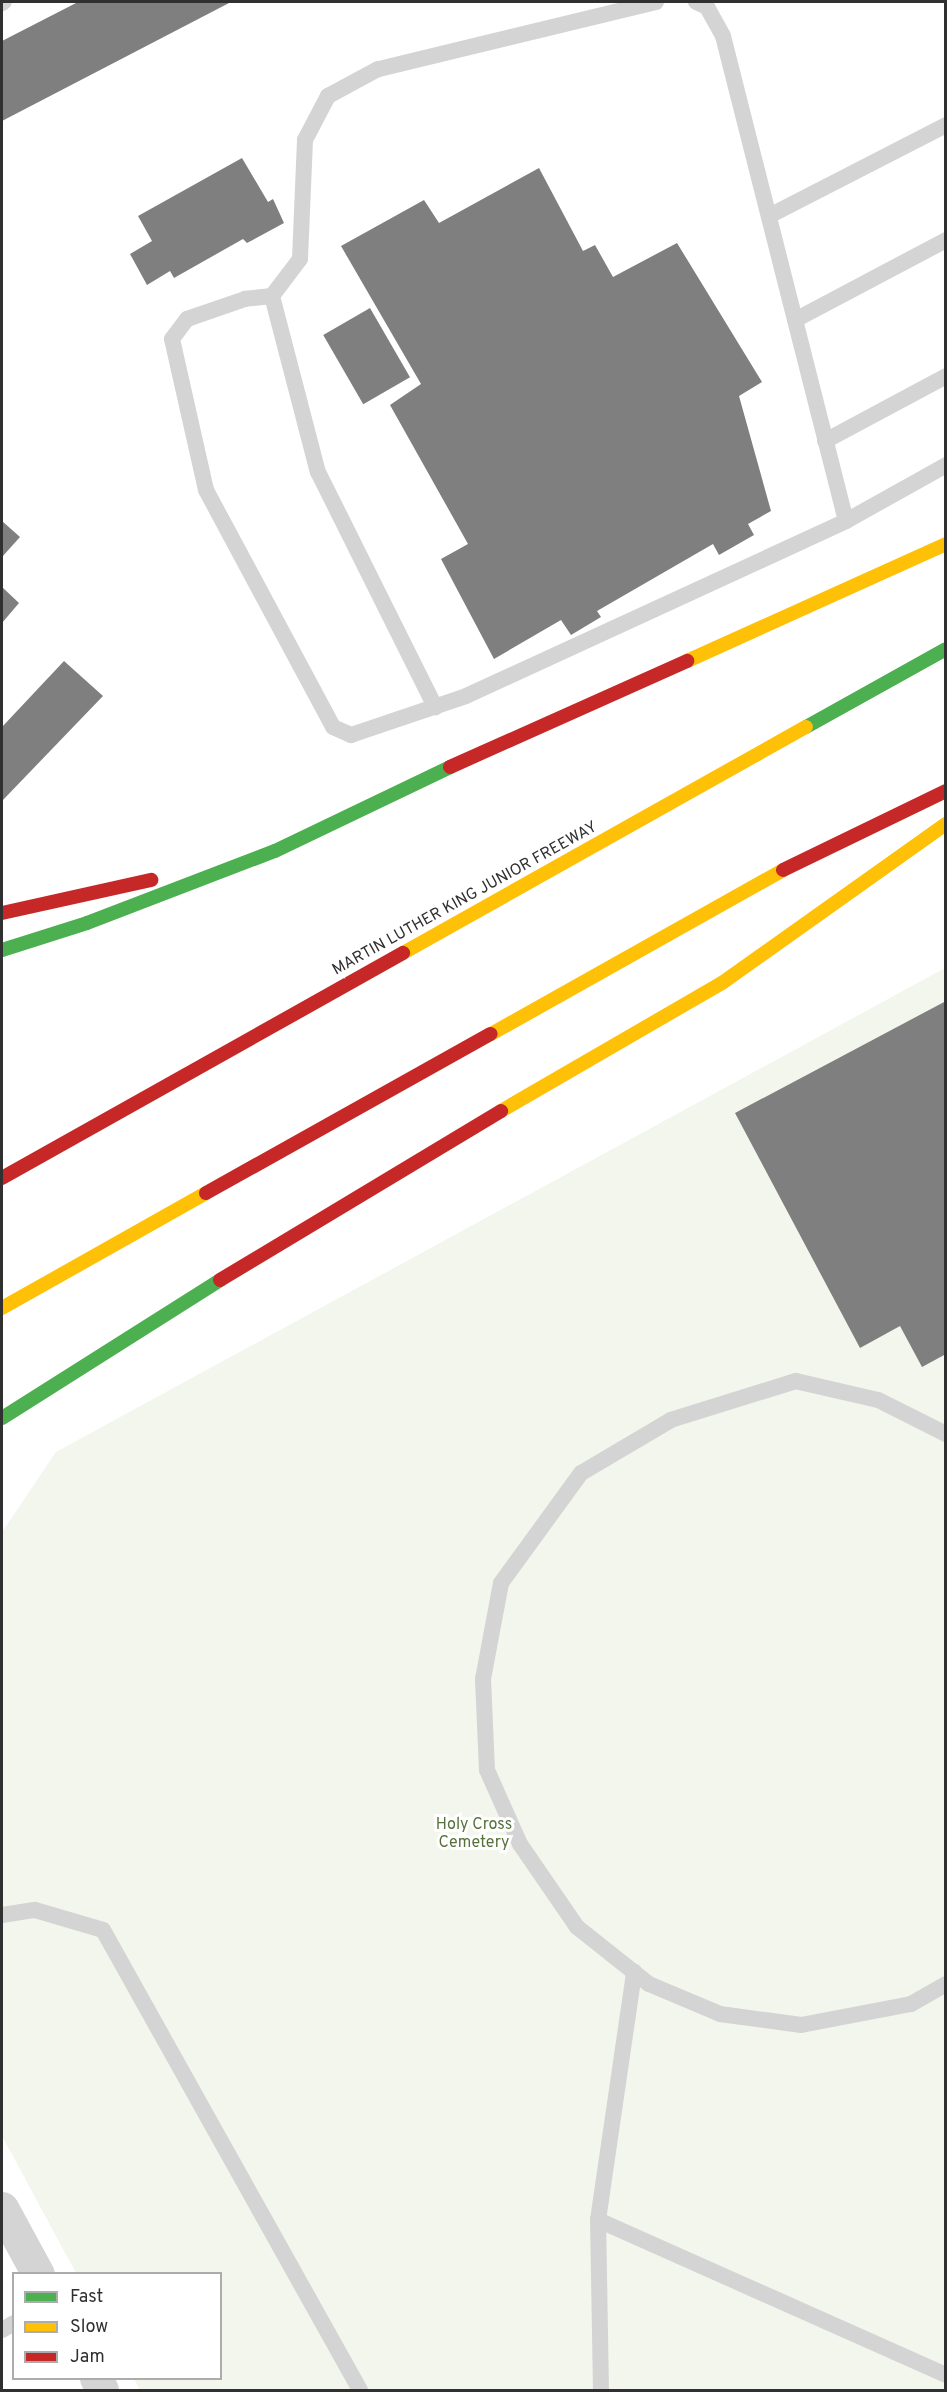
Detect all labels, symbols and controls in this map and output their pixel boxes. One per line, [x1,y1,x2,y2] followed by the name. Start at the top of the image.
[329,818,601,980] street label: MARTIN LUTHER KING JUNIOR FREEWAY
[436,1815,512,1853] park label: Holy Cross Cemetery
[12,2272,222,2380] legend
[70,2286,103,2309] text: Fast
[70,2316,108,2339] text: Slow
[70,2346,105,2369] text: Jam

